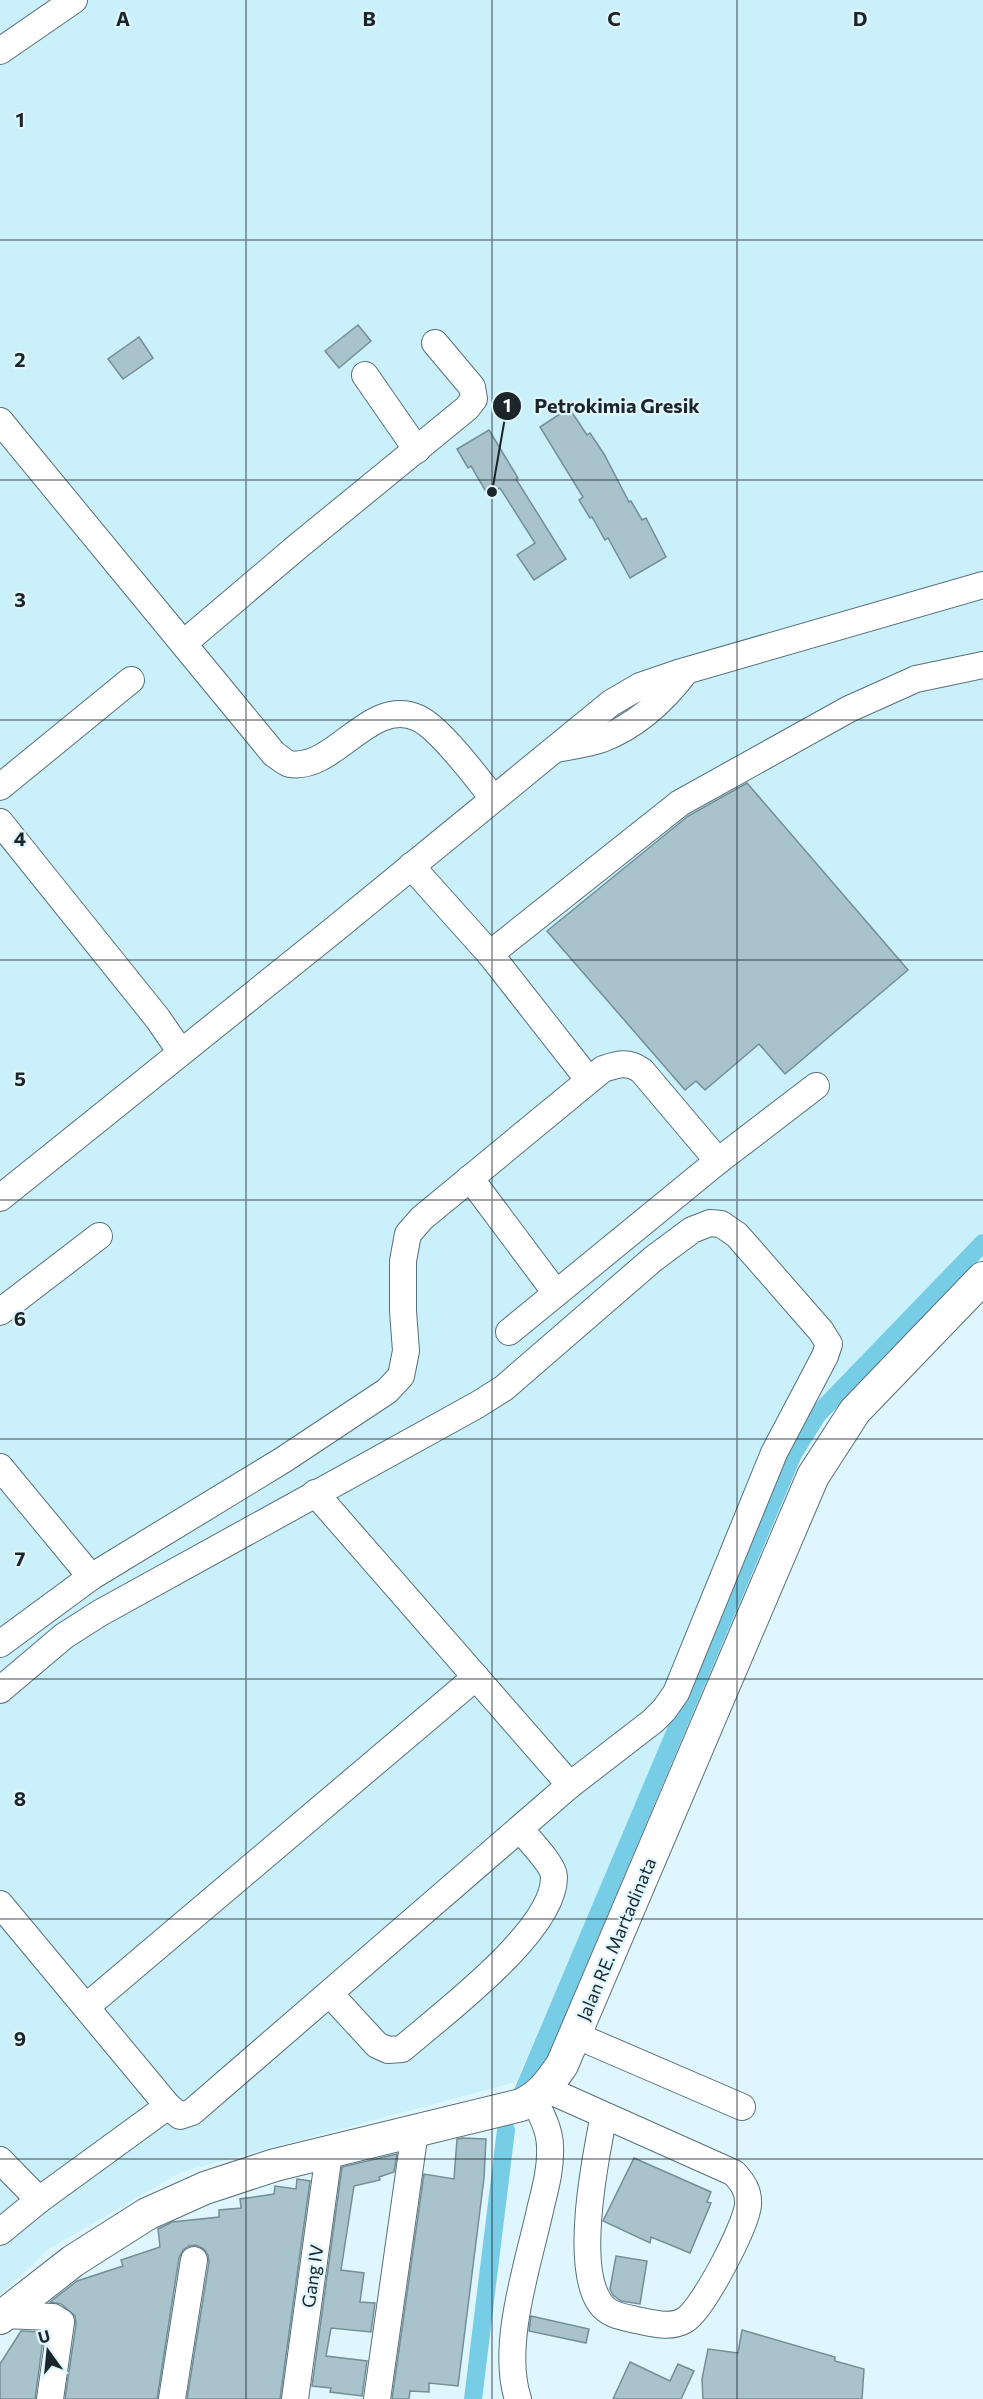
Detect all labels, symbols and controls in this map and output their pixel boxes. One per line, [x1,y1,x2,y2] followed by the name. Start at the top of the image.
[116,6,130,30] text: A
[362,6,376,30] text: B
[607,6,621,30] text: C
[853,6,867,30] text: D
[15,107,25,131] text: 1
[14,347,26,371] text: 2
[492,387,711,425] callout: Petrokimia Gresik
[534,393,700,417] text: Petrokimia Gresik
[503,394,511,416] text: 1
[14,587,26,611] text: 3
[14,826,26,850] text: 4
[14,1066,26,1090] text: 5
[14,1306,26,1330] text: 6
[15,1546,26,1570] text: 7
[14,1786,26,1810] text: 8
[572,1854,660,2024] street label: Jalan RE. Martadinata
[14,2026,26,2050] text: 9
[297,2243,327,2309] street label: Gang IV
[18,2321,78,2381] north arrow
[36,2325,52,2347] text: U

